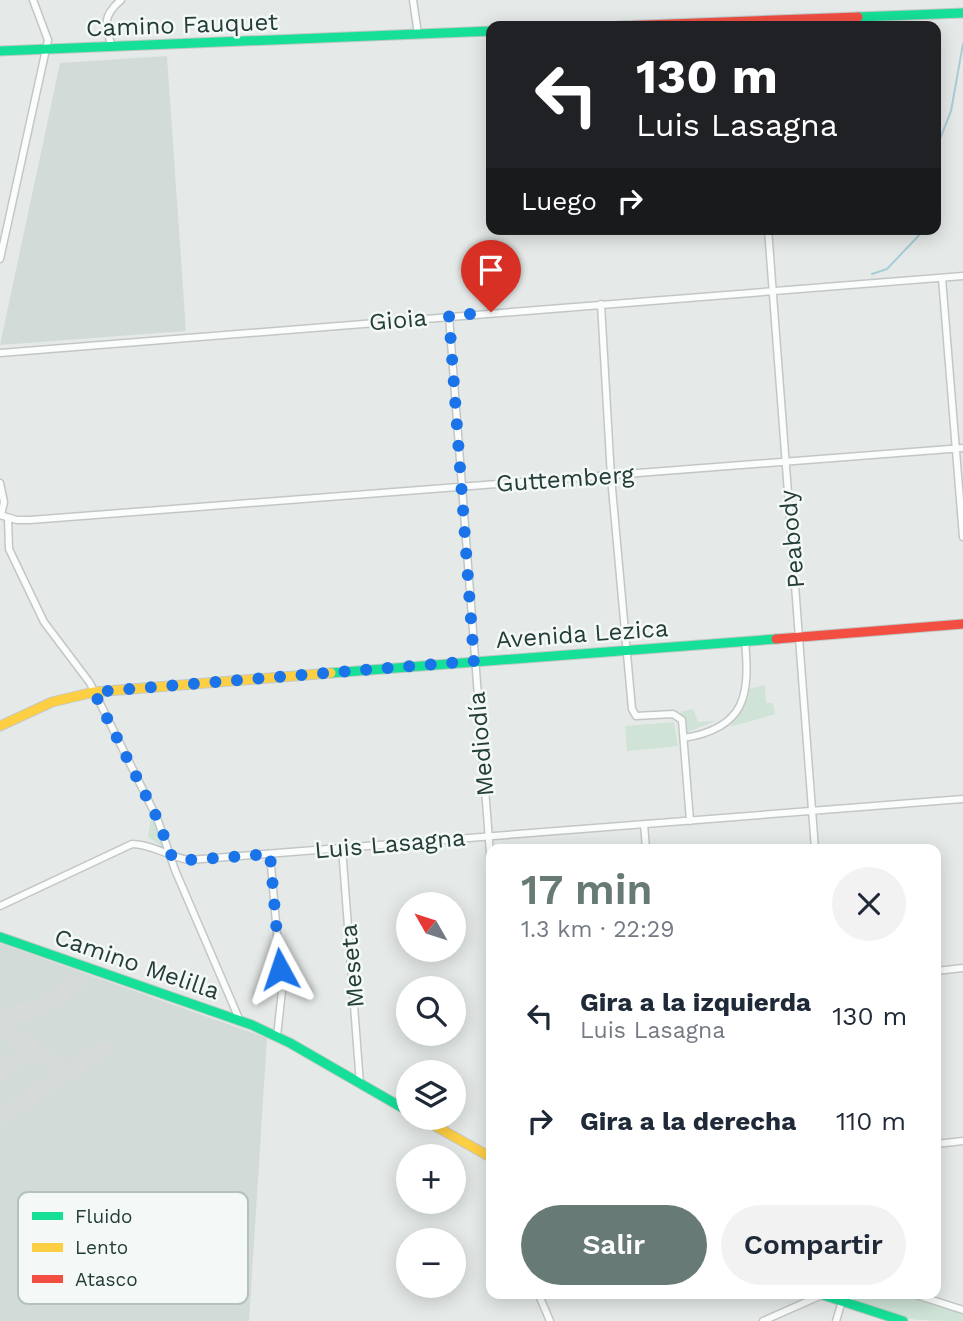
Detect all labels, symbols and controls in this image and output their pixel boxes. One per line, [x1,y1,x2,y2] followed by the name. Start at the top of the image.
[86,8,278,42] street label: Camino Fauquet
[636,47,778,105] text: 130 m
[521,49,612,140] icon: left
[636,106,838,144] text: Luis Lasagna
[611,182,649,220] icon: right
[521,186,597,216] text: Luego
[461,240,521,312] pin
[472,251,510,289] icon: arrive
[368,304,428,336] street label: Gioia
[495,460,635,498] street label: Guttemberg
[774,488,810,589] street label: Peabody
[495,614,669,654] street label: Avenida Lezica
[462,690,500,798] street label: Mediodía
[313,823,467,865] street label: Luis Lasagna
[521,865,653,914] text: 17 min
[832,867,906,941] button: close
[396,892,466,962] north arrow
[396,892,466,1298] map controls
[521,916,674,943] text: 1.3 km · 22:29
[51,923,223,1005] street label: Camino Melilla
[334,923,370,1009] street label: Meseta
[243,932,317,1006] position arrow
[396,976,466,1046] button: search
[580,987,811,1017] text: Gira a la izquierda
[521,997,559,1035] icon: left
[832,1001,907,1031] text: 130 m
[580,1017,725,1044] text: Luis Lasagna
[396,1060,466,1130] button: layers
[521,1102,559,1140] icon: right
[580,1106,796,1136] text: Gira a la derecha
[836,1106,906,1136] text: 110 m
[396,1144,466,1214] button: +
[18,1192,248,1304] legend
[75,1205,133,1228] text: Fluido
[521,1205,707,1285] button: Salir
[721,1205,906,1285] button: Compartir
[396,1228,466,1298] button: −
[75,1236,128,1259] text: Lento
[75,1268,138,1291] text: Atasco

